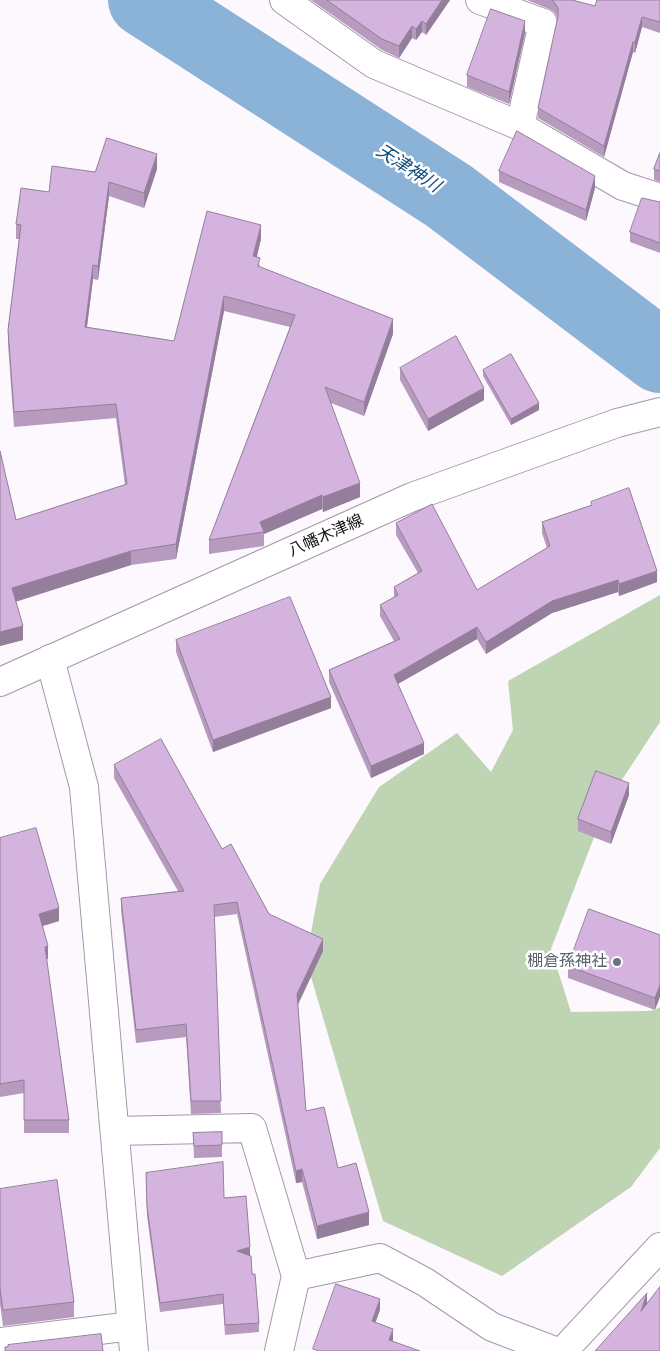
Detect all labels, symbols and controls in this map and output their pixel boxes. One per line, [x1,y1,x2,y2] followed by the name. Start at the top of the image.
[372,140,444,198] water label: 天津神川
[286,511,366,561] street label: 八幡木津線
[527,952,607,972] place label: 棚倉孫神社
[611,956,623,968] marker: 棚倉孫神社

